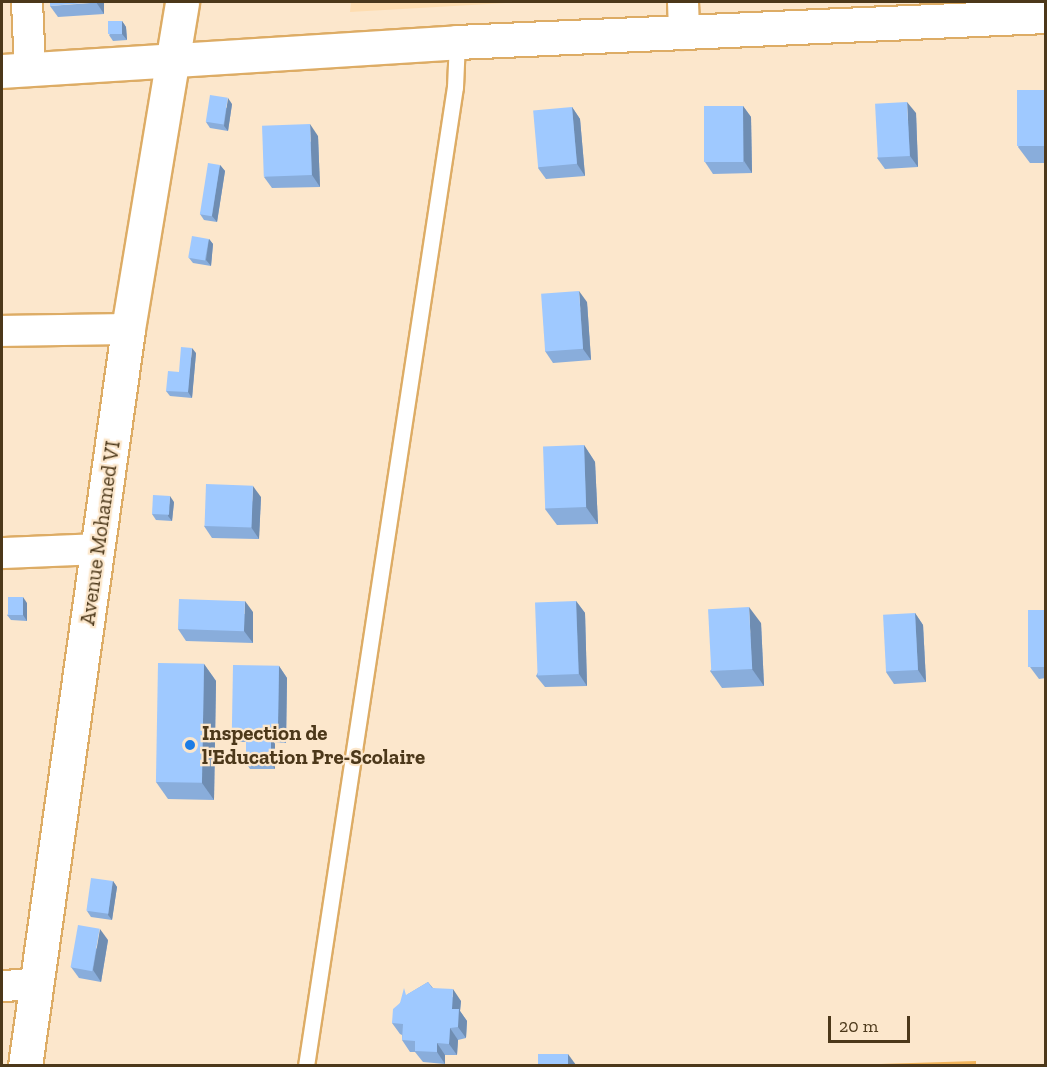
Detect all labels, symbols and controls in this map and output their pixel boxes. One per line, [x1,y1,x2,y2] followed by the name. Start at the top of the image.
[75,439,125,627] street label: Avenue Mohamed VI
[202,720,425,770] place label: Inspection de l'Education Pre-Scolaire
[183,738,197,752] marker: Inspection de l'Education Pre-Scolaire
[831,1004,914,1042] scale bar
[839,1015,878,1037] text: 20 m

